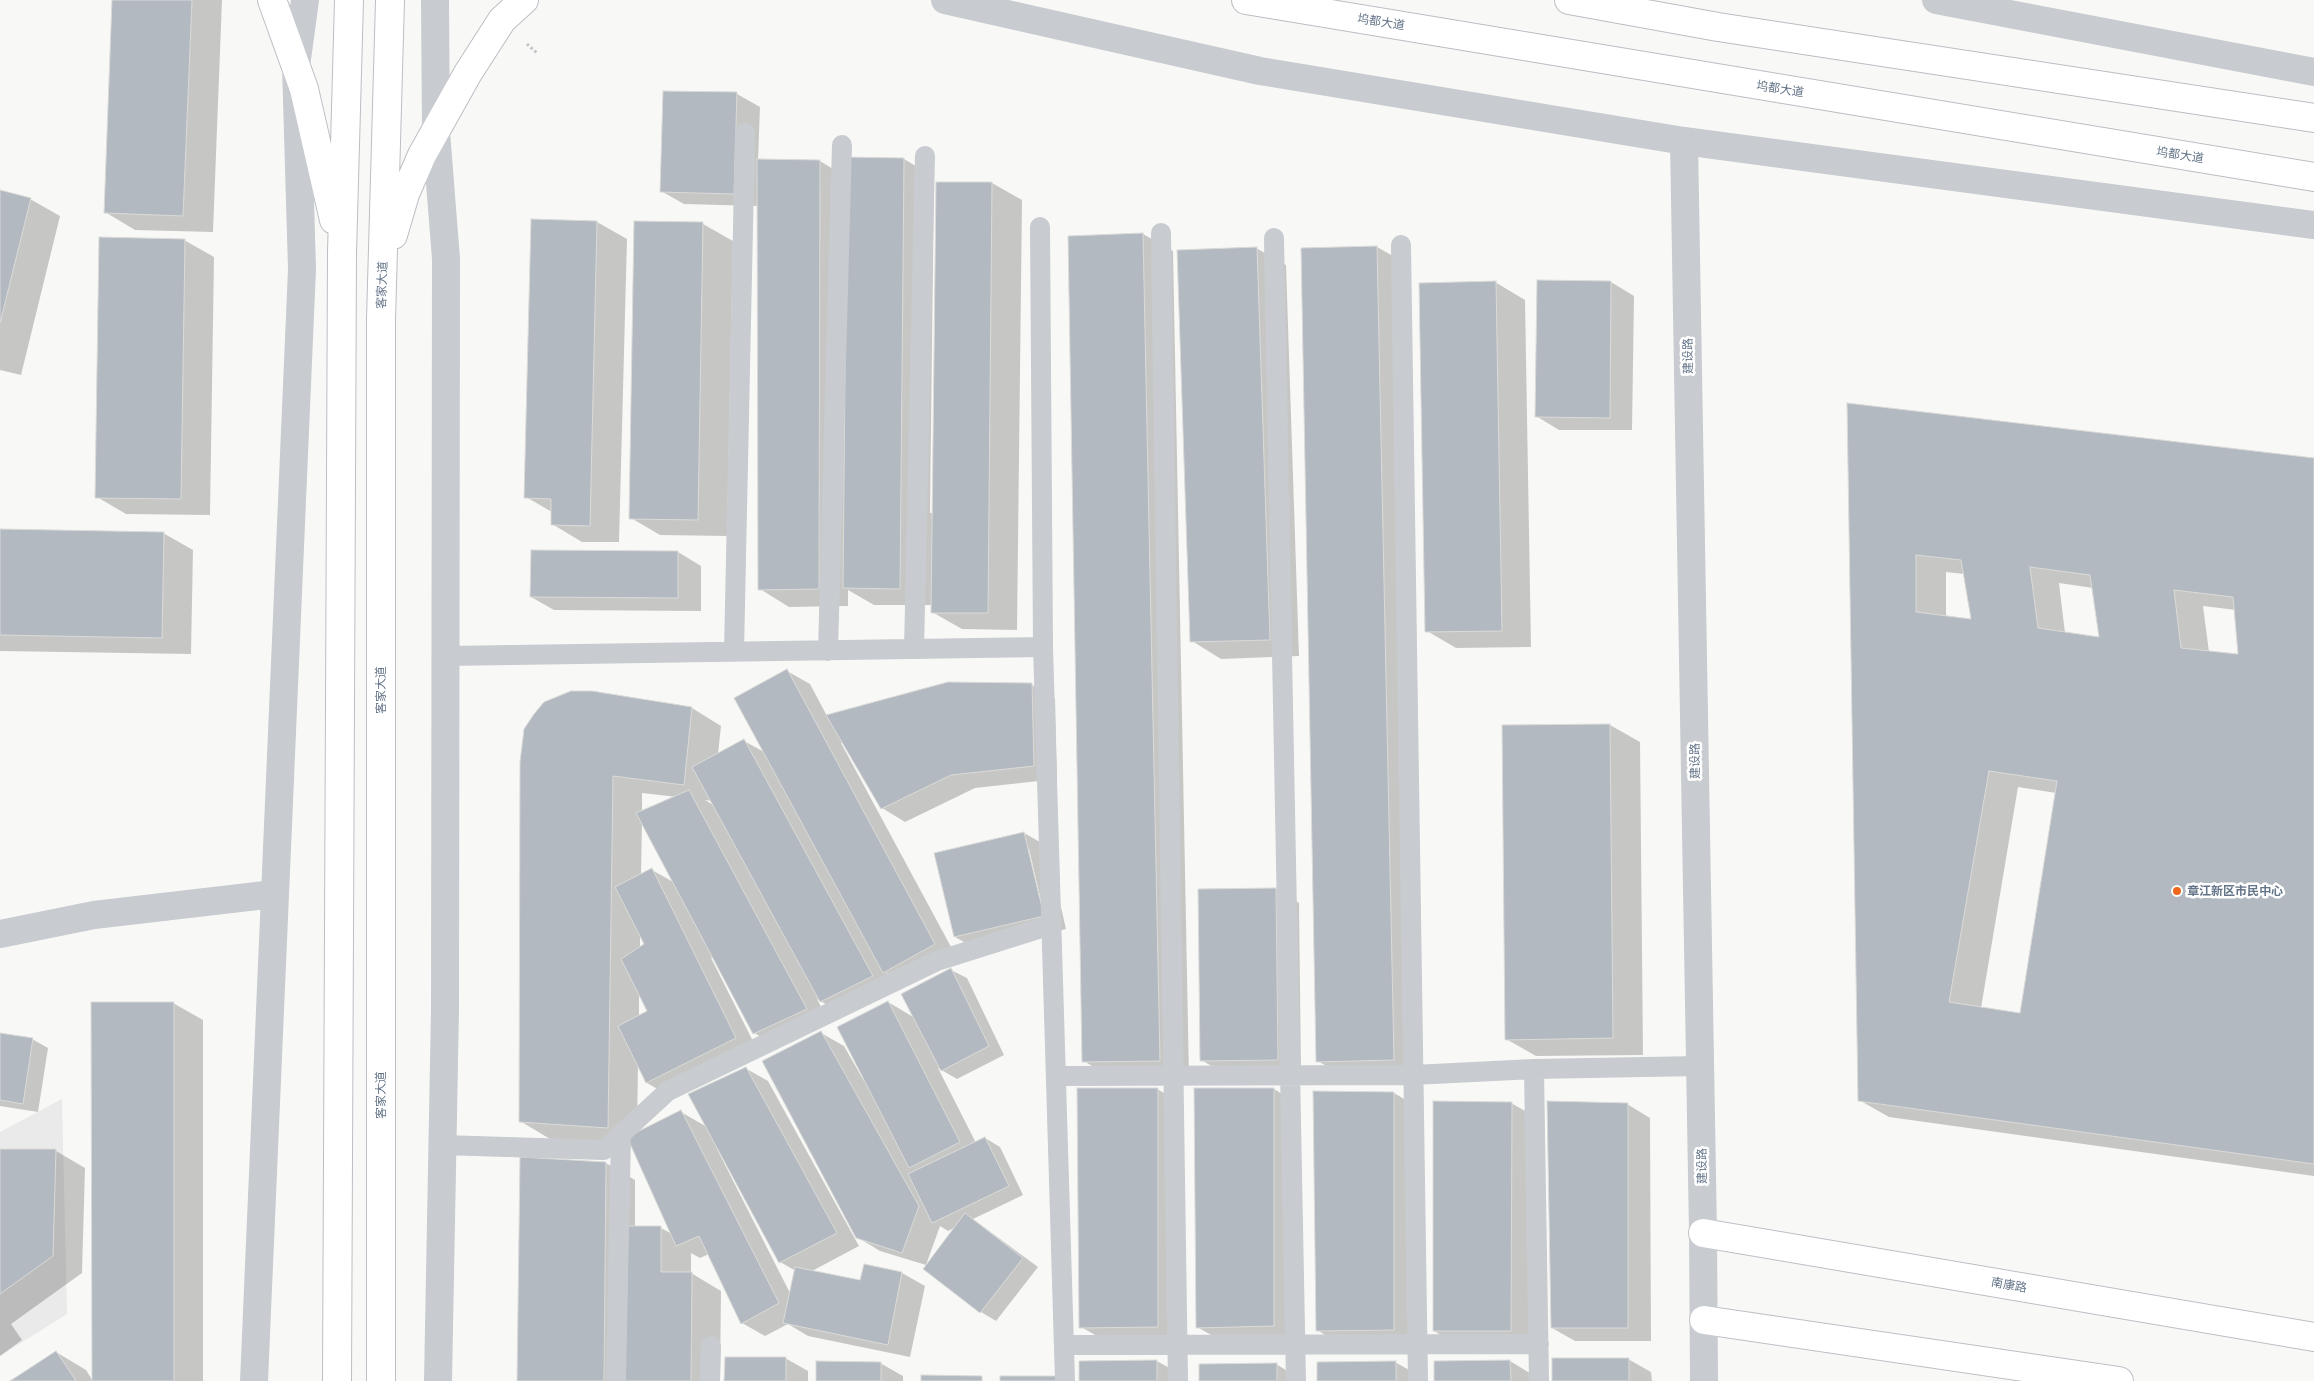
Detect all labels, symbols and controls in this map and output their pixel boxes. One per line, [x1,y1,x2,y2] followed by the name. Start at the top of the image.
[1356,11,1406,33] street label: 坞都大道
[1755,78,1805,100] street label: 坞都大道
[2155,144,2205,166] street label: 坞都大道
[374,261,390,309] street label: 客家大道
[1680,338,1696,374] street label: 建设路
[374,666,388,714] street label: 客家大道
[1687,743,1703,779] street label: 建设路
[2187,884,2283,898] place label: 章江新区市民中心
[2171,885,2183,897] marker: 章江新区市民中心
[374,1071,388,1119] street label: 客家大道
[1694,1148,1710,1184] street label: 建设路
[1990,1275,2028,1295] street label: 南康路

